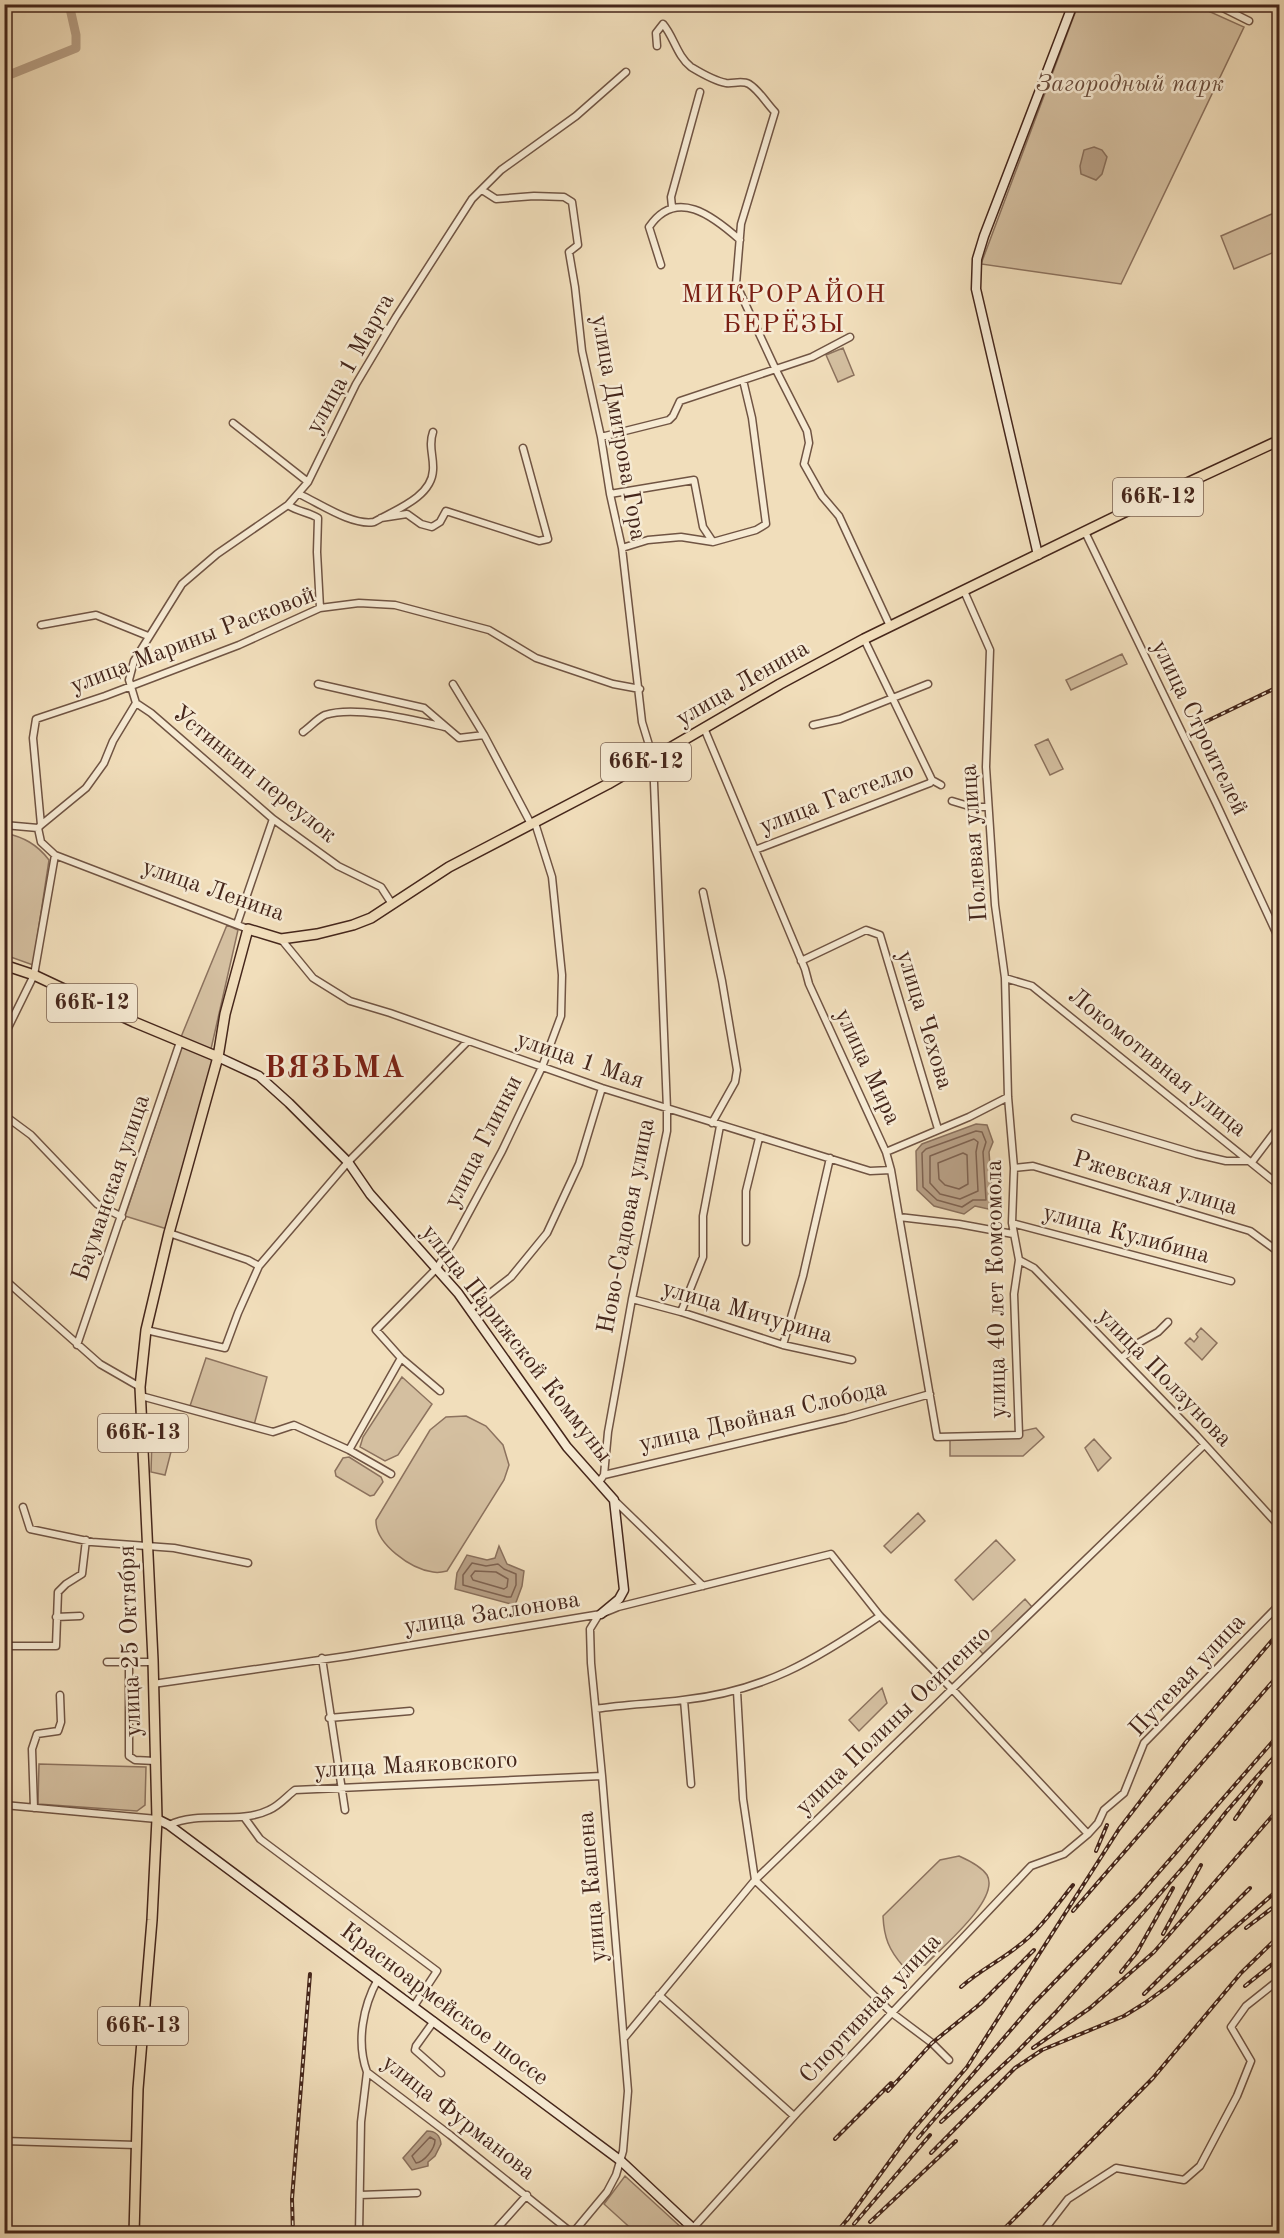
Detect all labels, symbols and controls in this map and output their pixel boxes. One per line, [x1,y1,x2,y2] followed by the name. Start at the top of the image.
[1036,72,1224,97] park label: Загородный парк
[681,277,887,338] district label: МИКРОРАЙОН БЕРЁЗЫ
[303,290,399,438] street label: улица 1 Марта
[586,313,650,543] street label: улица Дмитрова Гора
[1113,478,1203,516] road number: 66К-12
[67,583,319,699] street label: улица Марины Расковой
[673,636,814,732] street label: улица Ленина
[1146,637,1252,819] street label: улица Строителей
[167,702,341,848] street label: Устинкин переулок
[601,743,691,781] road number: 66К-12
[757,759,917,839] street label: улица Гастелло
[958,763,992,923] street label: Полевая улица
[139,855,287,927] street label: улица Ленина
[891,948,957,1092] street label: улица Чехова
[47,984,137,1022] road number: 66К-12
[1063,984,1251,1142] street label: Локомотивная улица
[830,1005,904,1129] street label: улица Мира
[513,1028,647,1094] street label: улица 1 Мая
[264,1054,406,1084] district label: ВЯЗЬМА
[441,1072,527,1212] street label: улица Глинки
[69,1092,155,1284] street label: Бауманская улица
[594,1116,660,1336] street label: Ново-Садовая улица
[1070,1148,1240,1221] street label: Ржевская улица
[983,1159,1011,1419] street label: улица 40 лет Комсомола
[1040,1201,1212,1269] street label: улица Кулибина
[416,1221,616,1467] street label: улица Парижской Коммуны
[659,1277,835,1349] street label: улица Мичурина
[1092,1304,1236,1452] street label: улица Ползунова
[637,1377,889,1457] street label: улица Двойная Слобода
[98,1414,188,1452] road number: 66К-13
[116,1545,146,1737] street label: улица 25 Октября
[402,1588,582,1640] street label: улица Заслонова
[1125,1610,1251,1742] street label: Путевая улица
[792,1622,996,1820] street label: улица Полины Осипенко
[314,1749,518,1783] street label: улица Маяковского
[574,1810,612,1964] street label: улица Кашена
[335,1919,553,2091] street label: Красноармейское шоссе
[796,1929,946,2088] street label: Спортивная улица
[98,2007,188,2045] road number: 66К-13
[377,2051,539,2185] street label: улица Фурманова

